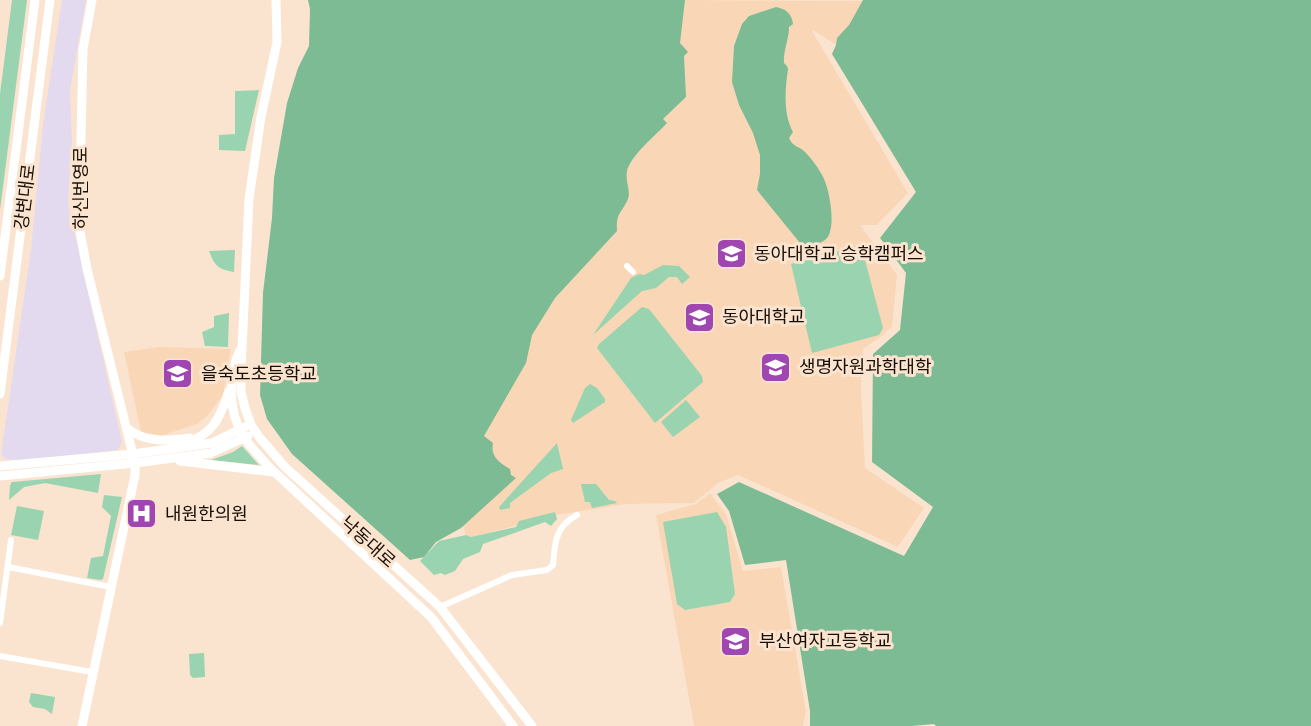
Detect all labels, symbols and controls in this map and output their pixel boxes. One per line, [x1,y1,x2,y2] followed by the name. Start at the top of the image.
[66,147,92,229] street label: 하신번영로
[6,162,40,231] street label: 강변대로
[714,237,748,271] school or university icon: 동아대학교 승학캠퍼스
[754,239,924,265] place label: 동아대학교 승학캠퍼스
[682,300,716,334] school or university icon: 동아대학교
[722,302,805,328] place label: 동아대학교
[759,350,793,384] school or university icon: 생명자원과학대학
[799,352,931,378] place label: 생명자원과학대학
[161,357,195,391] school or university icon: 을숙도초등학교
[201,359,317,385] place label: 을숙도초등학교
[125,497,159,531] hospital icon: 내원한의원
[165,499,248,525] place label: 내원한의원
[336,509,403,572] street label: 낙동대로
[719,624,753,658] school or university icon: 부산여자고등학교
[759,626,891,652] place label: 부산여자고등학교

